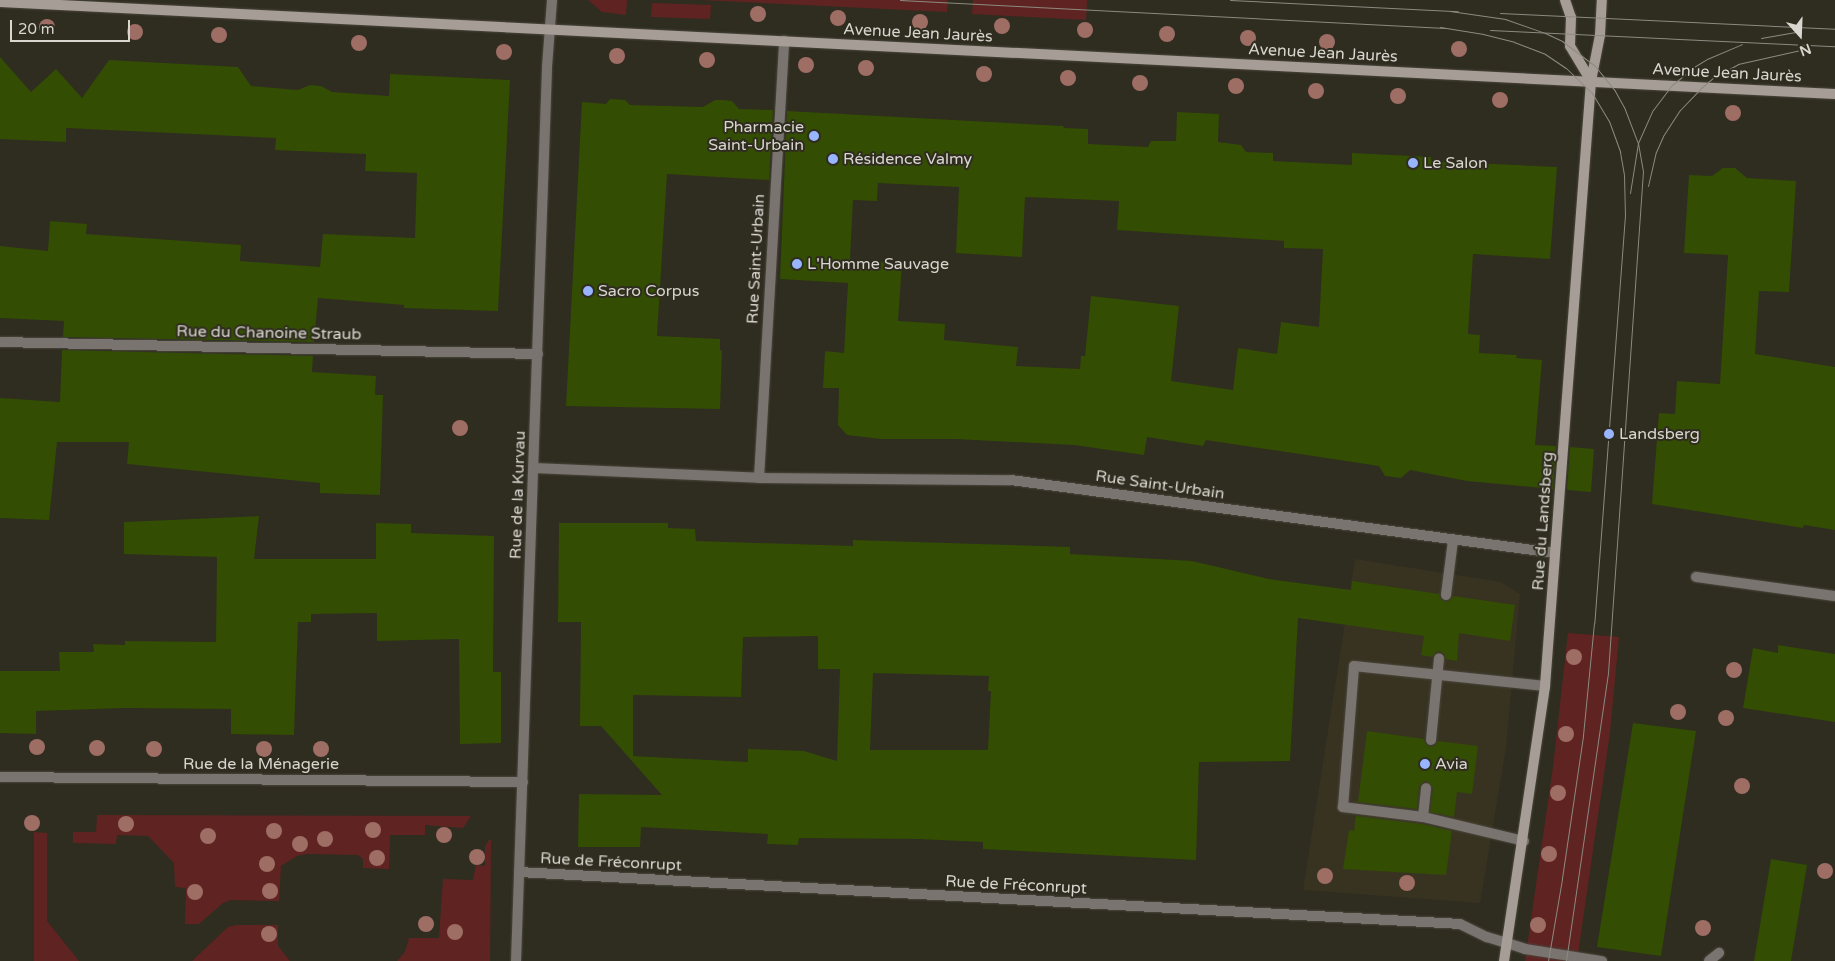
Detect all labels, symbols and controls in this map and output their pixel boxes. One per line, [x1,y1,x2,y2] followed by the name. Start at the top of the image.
[12,10,132,42] scale bar
[1775,10,1825,60] north arrow
[843,19,993,47] street label: Avenue Jean Jaurès
[18,20,55,38] text: 20 m
[1248,39,1398,67] street label: Avenue Jean Jaurès
[1797,40,1813,59] text: N
[1652,59,1802,87] street label: Avenue Jean Jaurès
[708,117,804,155] place label: Pharmacie Saint-Urbain
[808,130,820,142] marker: Pharmacie Saint-Urbain
[843,149,972,169] place label: Résidence Valmy
[827,153,839,165] marker: Résidence Valmy
[1423,153,1488,173] place label: Le Salon
[1407,157,1419,169] marker: Le Salon
[743,194,769,324] street label: Rue Saint-Urbain
[807,254,949,274] place label: L'Homme Sauvage
[791,258,803,270] marker: L'Homme Sauvage
[598,281,699,301] place label: Sacro Corpus
[582,285,594,297] marker: Sacro Corpus
[176,322,362,344] street label: Rue du Chanoine Straub
[1619,424,1700,444] place label: Landsberg
[1603,428,1615,440] marker: Landsberg
[506,430,530,560] street label: Rue de la Kurvau
[1529,451,1557,591] street label: Rue du Landsberg
[1094,466,1226,504] street label: Rue Saint-Urbain
[183,754,339,774] street label: Rue de la Ménagerie
[1435,754,1468,774] place label: Avia
[1419,758,1431,770] marker: Avia
[540,849,682,875] street label: Rue de Fréconrupt
[945,872,1087,898] street label: Rue de Fréconrupt

